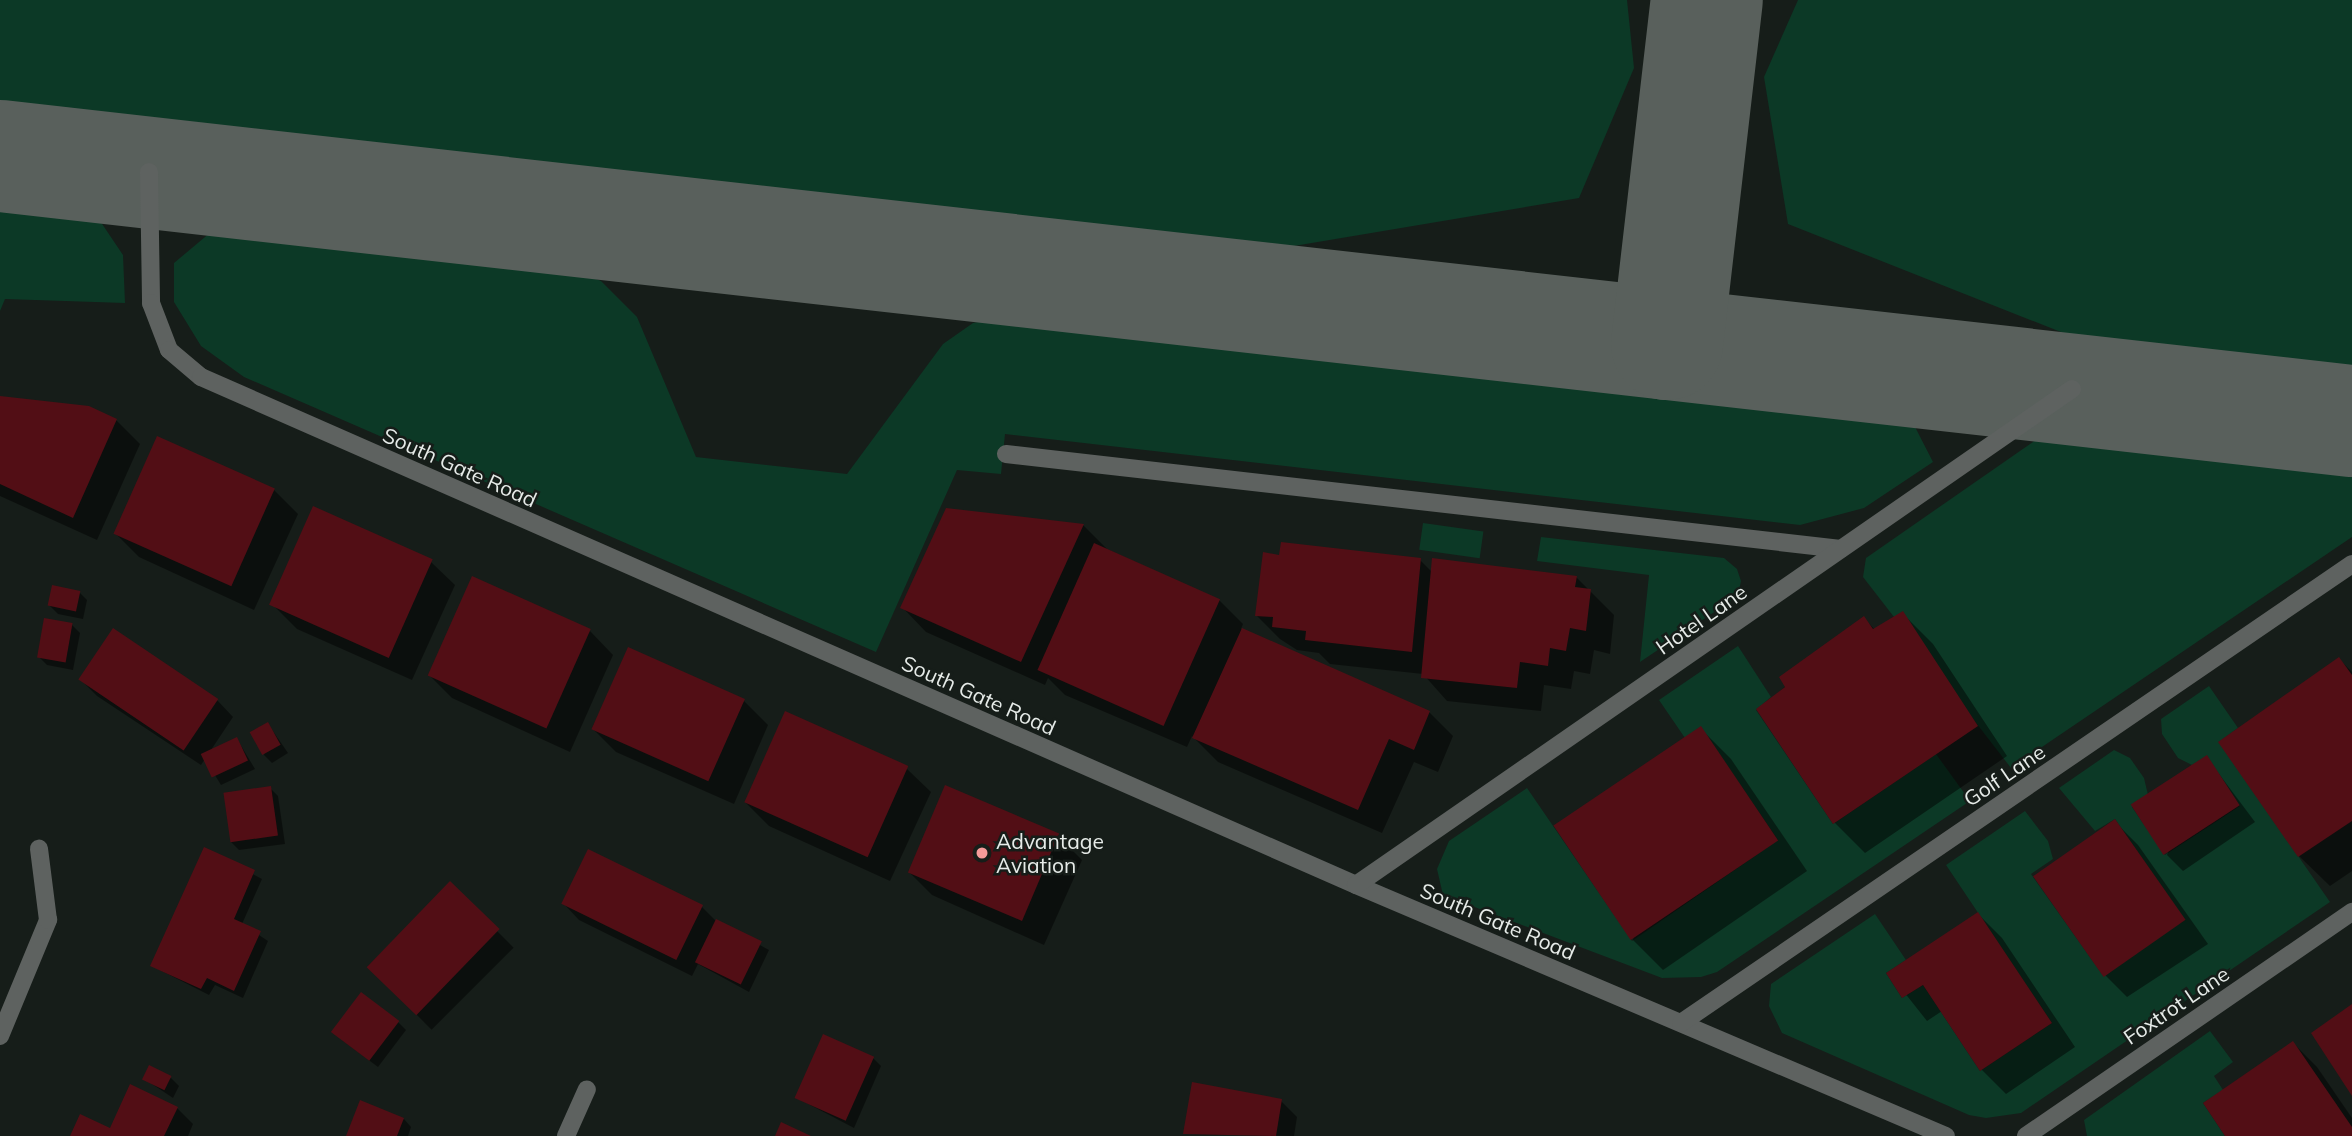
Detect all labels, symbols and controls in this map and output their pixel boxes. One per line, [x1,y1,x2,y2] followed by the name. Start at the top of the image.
[379,422,541,512] street label: South Gate Road
[1651,579,1751,659] street label: Hotel Lane
[898,650,1060,740] street label: South Gate Road
[1959,739,2049,811] street label: Golf Lane
[996,828,1104,878] place label: Advantage Aviation
[974,845,990,861] marker: Advantage Aviation
[1417,877,1579,965] street label: South Gate Road
[2118,961,2234,1049] street label: Foxtrot Lane

